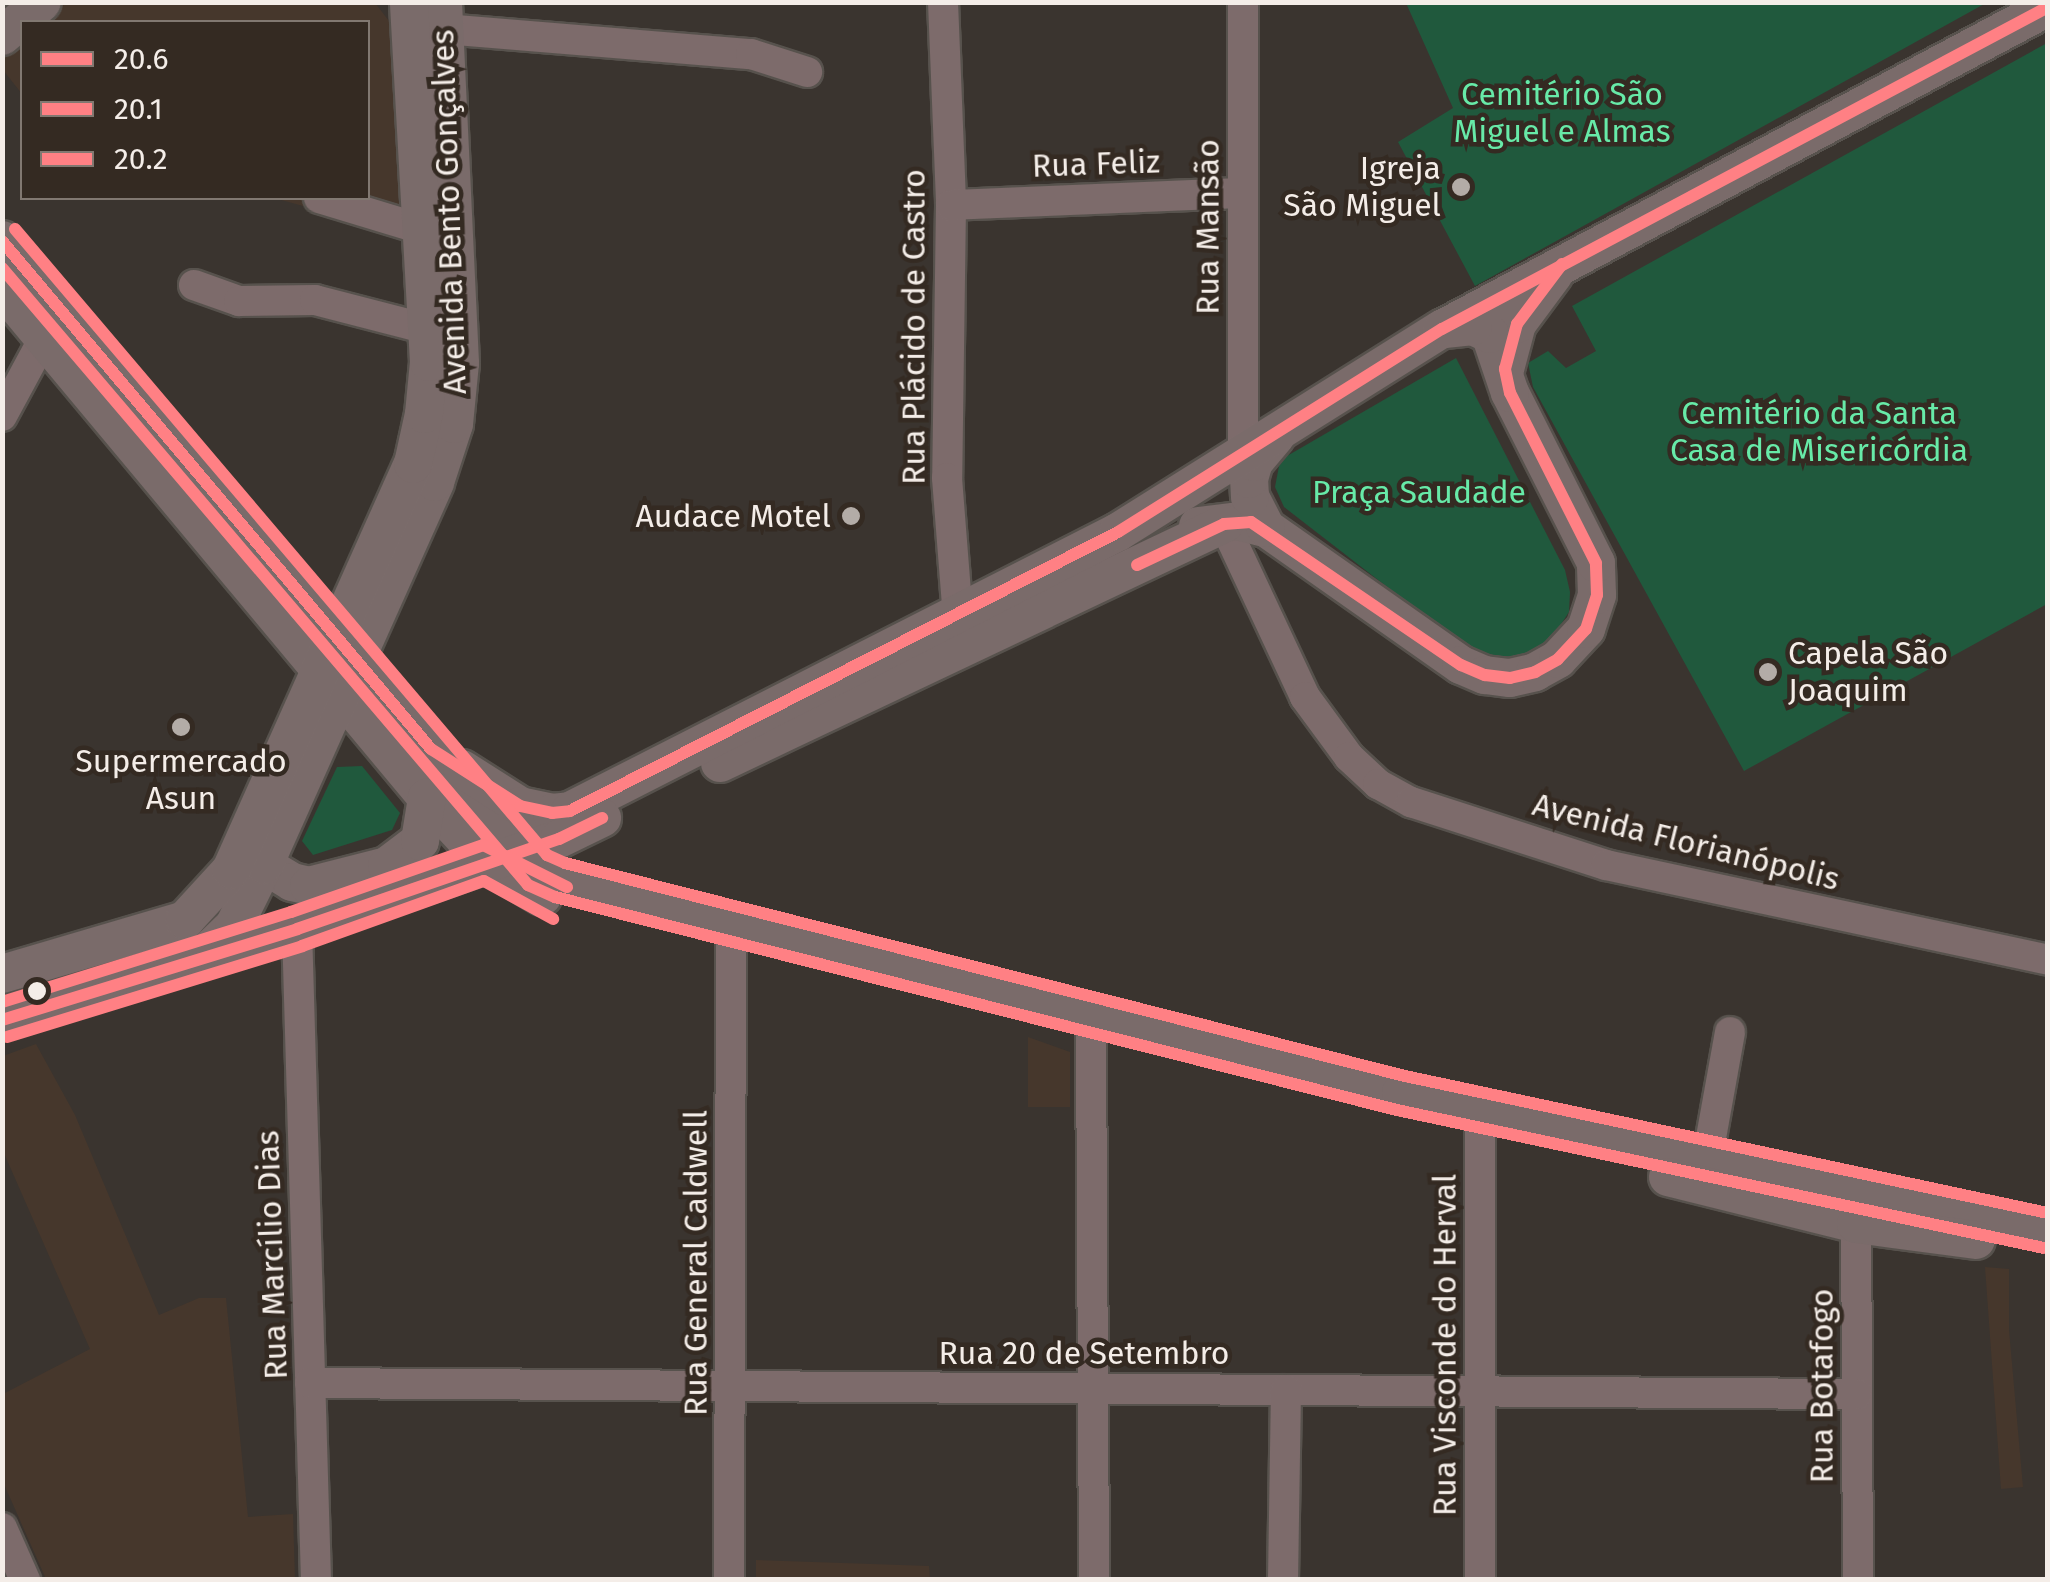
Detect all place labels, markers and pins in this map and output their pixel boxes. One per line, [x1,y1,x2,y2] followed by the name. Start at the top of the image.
[1283,150,1441,225] place label: Igreja São Miguel
[1450,176,1472,198] marker: Igreja São Miguel
[635,497,831,535] place label: Audace Motel
[840,505,862,527] marker: Audace Motel
[1788,635,1948,710] place label: Capela São Joaquim
[1757,661,1779,683] marker: Capela São Joaquim
[170,716,192,738] marker: Supermercado Asun
[75,743,287,818] place label: Supermercado Asun
[27,981,47,1001] unlabelled marker

